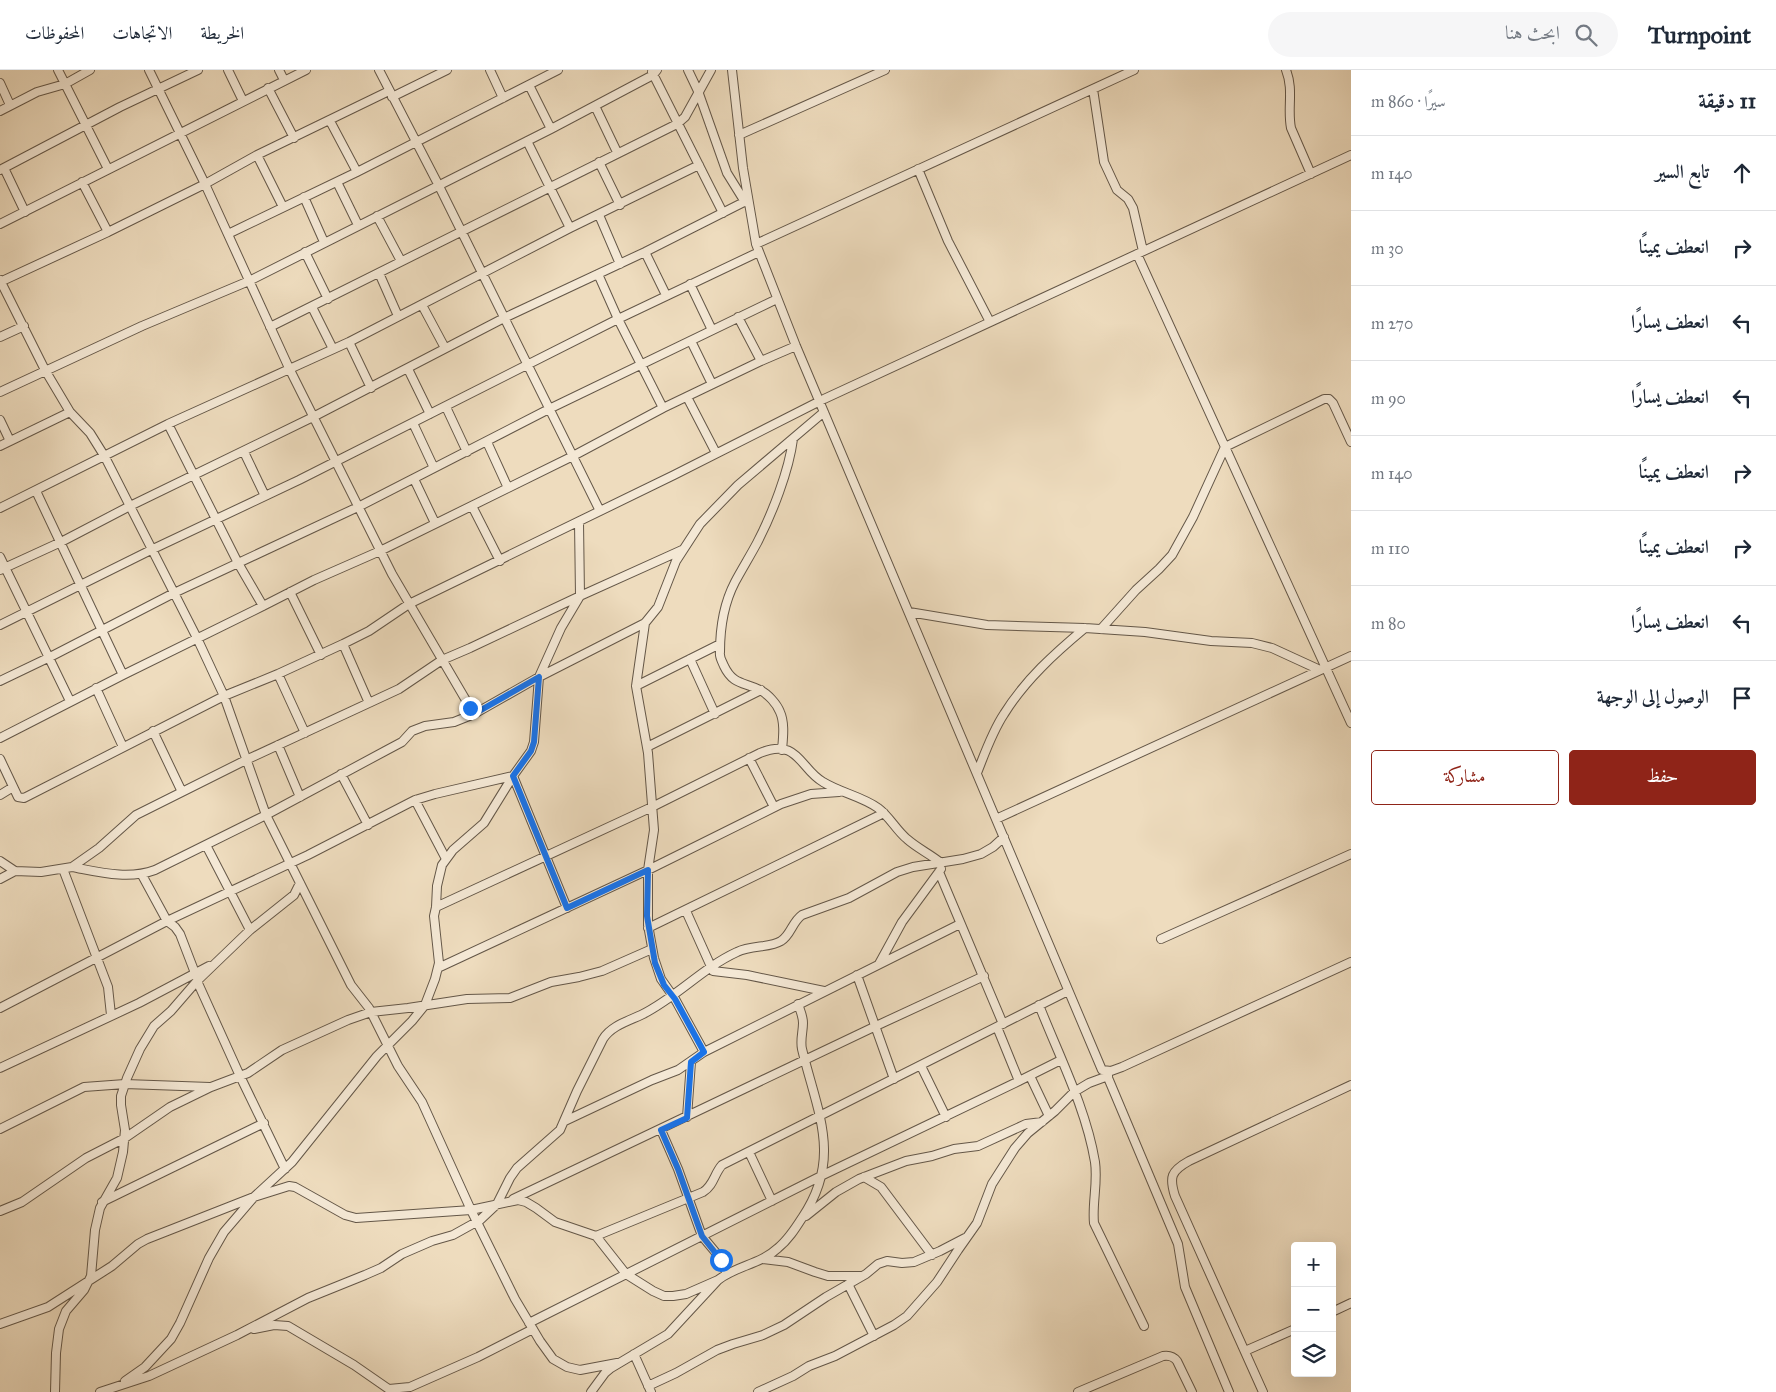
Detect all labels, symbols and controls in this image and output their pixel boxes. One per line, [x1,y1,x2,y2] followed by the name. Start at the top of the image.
[1268,12,1618,57] search box
[1648,20,1751,50] text: Turnpoint
[1505,21,1560,44] text: ابحث هنا
[1572,21,1600,49] icon: search
[25,22,84,44] text: المحفوظات
[112,22,172,44] text: الاتجاهات
[200,22,244,44] text: الخريطة
[1698,88,1756,114] text: 11 دقيقة
[1371,92,1446,111] text: سيرًا · 860 m
[1728,159,1756,187] icon: ahead
[1655,160,1709,183] text: تابع السير
[1371,164,1412,183] text: 140 m
[1728,234,1756,262] icon: right
[1639,235,1709,258] text: انعطف يمينًا
[1371,239,1404,258] text: 30 m
[1728,309,1756,337] icon: left
[1631,310,1709,333] text: انعطف يسارًا
[1371,314,1413,333] text: 270 m
[1728,384,1756,412] icon: left
[1631,385,1709,408] text: انعطف يسارًا
[1371,389,1406,408] text: 90 m
[1728,459,1756,487] icon: right
[1639,460,1709,483] text: انعطف يمينًا
[1371,464,1412,483] text: 140 m
[1728,534,1756,562] icon: right
[1639,535,1709,558] text: انعطف يمينًا
[1371,539,1410,558] text: 110 m
[1728,609,1756,637] icon: left
[1631,610,1709,633] text: انعطف يسارًا
[1371,614,1406,633] text: 80 m
[1728,684,1756,712] icon: arrive
[1597,685,1709,708] text: الوصول إلى الوجهة
[459,697,482,720] route end
[1371,750,1559,805] button: مشاركة
[1569,750,1756,805] button: حفظ
[1291,1242,1336,1377] map controls
[1291,1242,1336,1287] button: +
[710,1249,733,1272] route start
[1291,1287,1336,1332] button: −
[1291,1332,1336,1377] button: layers

